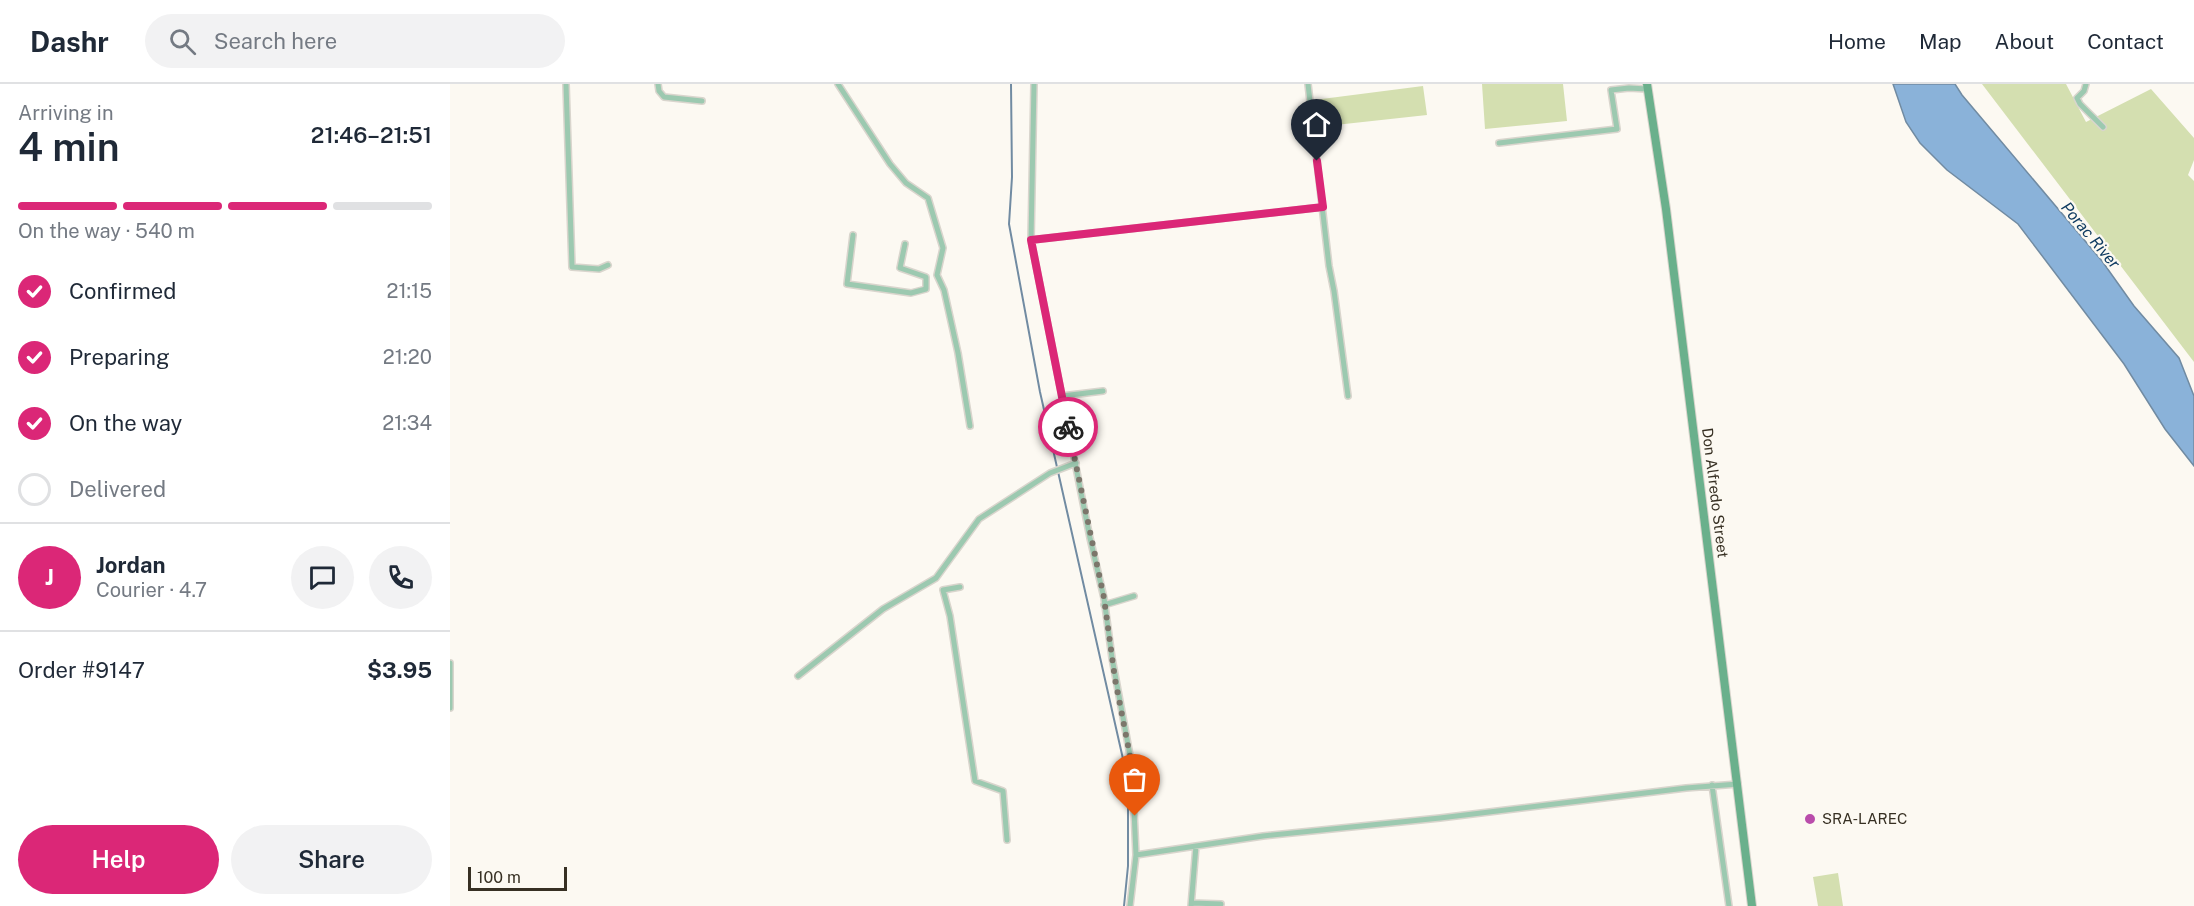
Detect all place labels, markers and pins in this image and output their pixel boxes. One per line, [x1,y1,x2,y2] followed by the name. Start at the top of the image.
[1291,99,1342,161] pin
[1109,754,1160,816] pin
[1822,810,1907,827] place label: SRA-LAREC
[1803,812,1817,826] marker: SRA-LAREC

